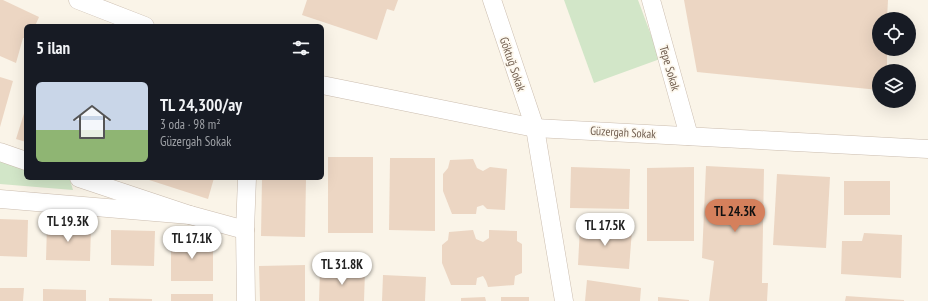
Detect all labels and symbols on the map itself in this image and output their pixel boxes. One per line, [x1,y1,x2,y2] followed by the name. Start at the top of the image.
[497,35,529,93] street label: Göktuğ Sokak
[656,44,684,93] street label: Tepe Sokak
[590,123,657,141] street label: Güzergah Sokak
[694,199,776,233] pin: TL 24.3K
[27,209,109,243] pin: TL 19.3K
[564,213,646,247] pin: TL 17.5K
[151,226,233,260] pin: TL 17.1K
[301,252,383,286] pin: TL 31.8K

